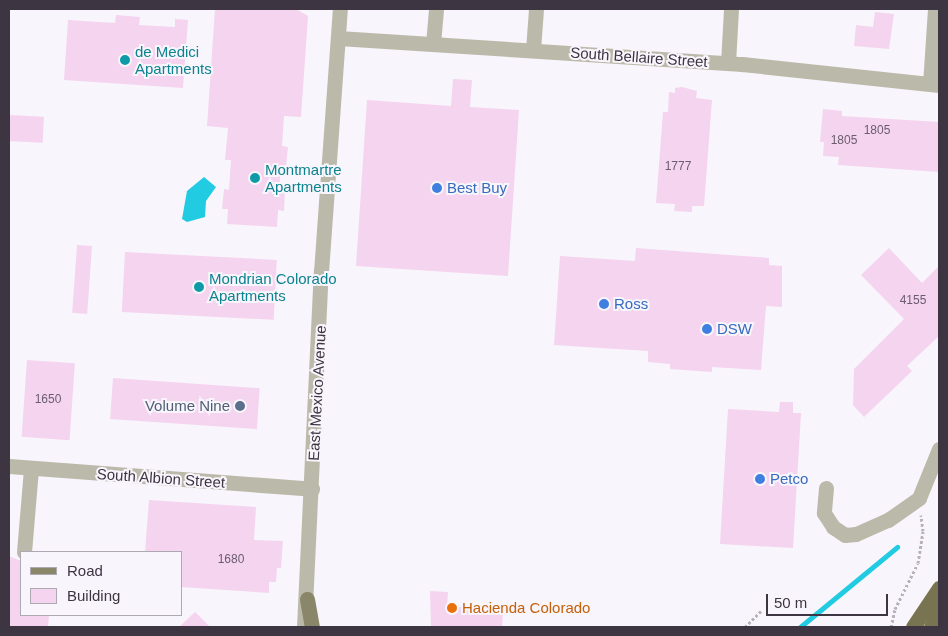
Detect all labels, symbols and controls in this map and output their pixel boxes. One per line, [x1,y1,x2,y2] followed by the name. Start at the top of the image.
[135,42,212,77] place label: de Medici Apartments
[570,43,708,71] street label: South Bellaire Street
[119,54,131,66] marker: de Medici Apartments
[864,124,890,138] house number: 1805
[831,134,857,148] house number: 1805
[265,160,342,195] place label: Montmartre Apartments
[665,160,691,174] house number: 1777
[249,172,261,184] marker: Montmartre Apartments
[447,179,507,197] place label: Best Buy
[431,182,443,194] marker: Best Buy
[209,269,337,304] place label: Mondrian Colorado Apartments
[193,281,205,293] marker: Mondrian Colorado Apartments
[900,294,926,308] house number: 4155
[614,295,648,313] place label: Ross
[598,298,610,310] marker: Ross
[717,320,752,338] place label: DSW
[701,323,713,335] marker: DSW
[304,324,330,462] street label: East Mexico Avenue
[35,393,61,407] house number: 1650
[145,397,230,415] place label: Volume Nine
[234,400,246,412] marker: Volume Nine
[96,465,226,491] street label: South Albion Street
[770,470,808,488] place label: Petco
[754,473,766,485] marker: Petco
[20,551,182,616] legend
[218,553,244,567] house number: 1680
[67,562,103,579] text: Road
[768,584,890,616] scale bar
[67,587,120,604] text: Building
[774,594,807,611] text: 50 m
[462,599,590,617] place label: Hacienda Colorado
[446,602,458,614] marker: Hacienda Colorado

